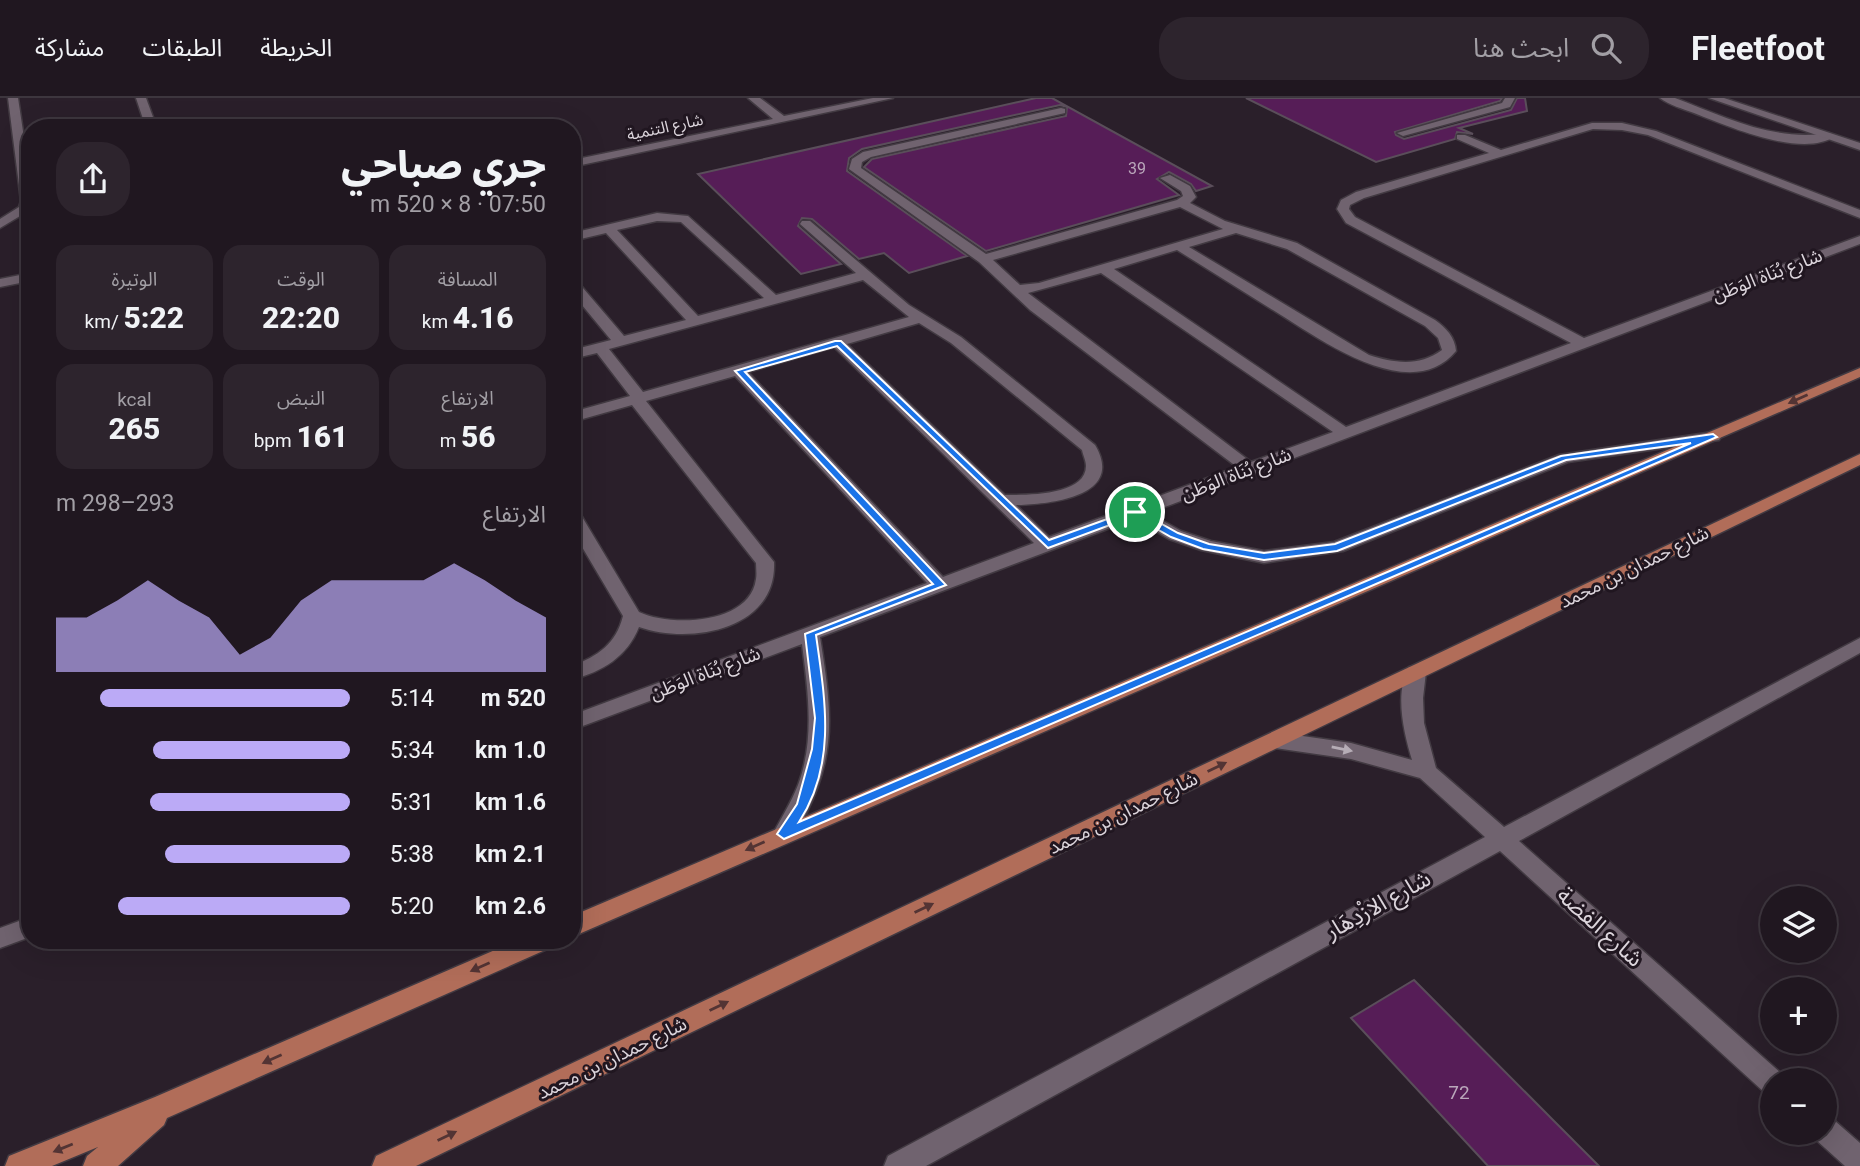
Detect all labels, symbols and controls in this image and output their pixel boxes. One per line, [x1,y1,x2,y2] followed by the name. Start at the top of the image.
[1159,17,1649,80] search box
[1587,29,1625,67] icon: search
[1691,29,1825,68] text: Fleetfoot
[1473,33,1569,63] text: ابحث هنا
[35,34,104,62] text: مشاركة
[142,34,222,62] text: الطبقات
[260,34,332,62] text: الخريطة
[625,110,706,147] street label: شارع التنمية
[56,142,130,216] button: share
[341,143,546,187] text: جري صباحي
[1128,159,1146,178] house number: 39
[370,191,546,218] text: 07:50 · 8 × 520 m
[1709,243,1826,308] street label: شارع بُنَاة الوَطَن
[112,268,157,291] text: الوتيرة
[277,268,325,291] text: الوقت
[438,268,498,291] text: المسافة
[123,300,184,335] text: 5:22
[262,300,340,335] text: 22:20
[453,300,514,335] text: 4.16
[85,310,123,333] text: /km
[422,310,453,333] text: km
[277,387,325,410] text: النبض
[442,387,494,410] text: الارتفاع
[117,388,152,411] text: kcal
[1787,394,1808,405] one-way arrow
[108,411,160,446] text: 265
[296,419,348,454] text: 161
[461,419,496,454] text: 56
[254,429,296,452] text: bpm
[440,429,461,452] text: m
[1178,442,1295,507] street label: شارع بُنَاة الوَطَن
[1105,482,1165,542] pin
[56,490,175,517] text: 293–298 m
[1116,493,1154,531] icon: arrive
[483,501,546,528] text: الارتفاع
[1556,521,1713,615] street label: شارع حمدان بن محمد
[647,641,764,706] street label: شارع بُنَاة الوَطَن
[390,685,434,712] text: 5:14
[481,685,546,712] text: 520 m
[390,737,434,764] text: 5:34
[475,737,546,764] text: 1.0 km
[1331,744,1353,755] one-way arrow
[1207,762,1227,773] one-way arrow
[1045,767,1202,861] street label: شارع حمدان بن محمد
[390,789,434,816] text: 5:31
[475,789,546,816] text: 1.6 km
[390,841,434,868] text: 5:38
[475,841,546,868] text: 2.1 km
[745,841,766,852] one-way arrow
[1320,865,1437,948] street label: شارع الازْدِهَار
[1549,881,1649,975] street label: شارع الفضة
[1760,886,1837,1145] map controls
[1760,886,1837,963] button: layers
[390,893,434,920] text: 5:20
[475,893,546,920] text: 2.6 km
[914,902,934,914] one-way arrow
[470,962,491,973] one-way arrow
[1760,977,1837,1054] button: +
[709,1001,729,1012] one-way arrow
[534,1012,691,1106] street label: شارع حمدان بن محمد
[262,1053,282,1065] one-way arrow
[1760,1068,1837,1145] button: −
[1448,1081,1470,1104] house number: 72
[437,1131,457,1142] one-way arrow
[53,1142,73,1154] one-way arrow

